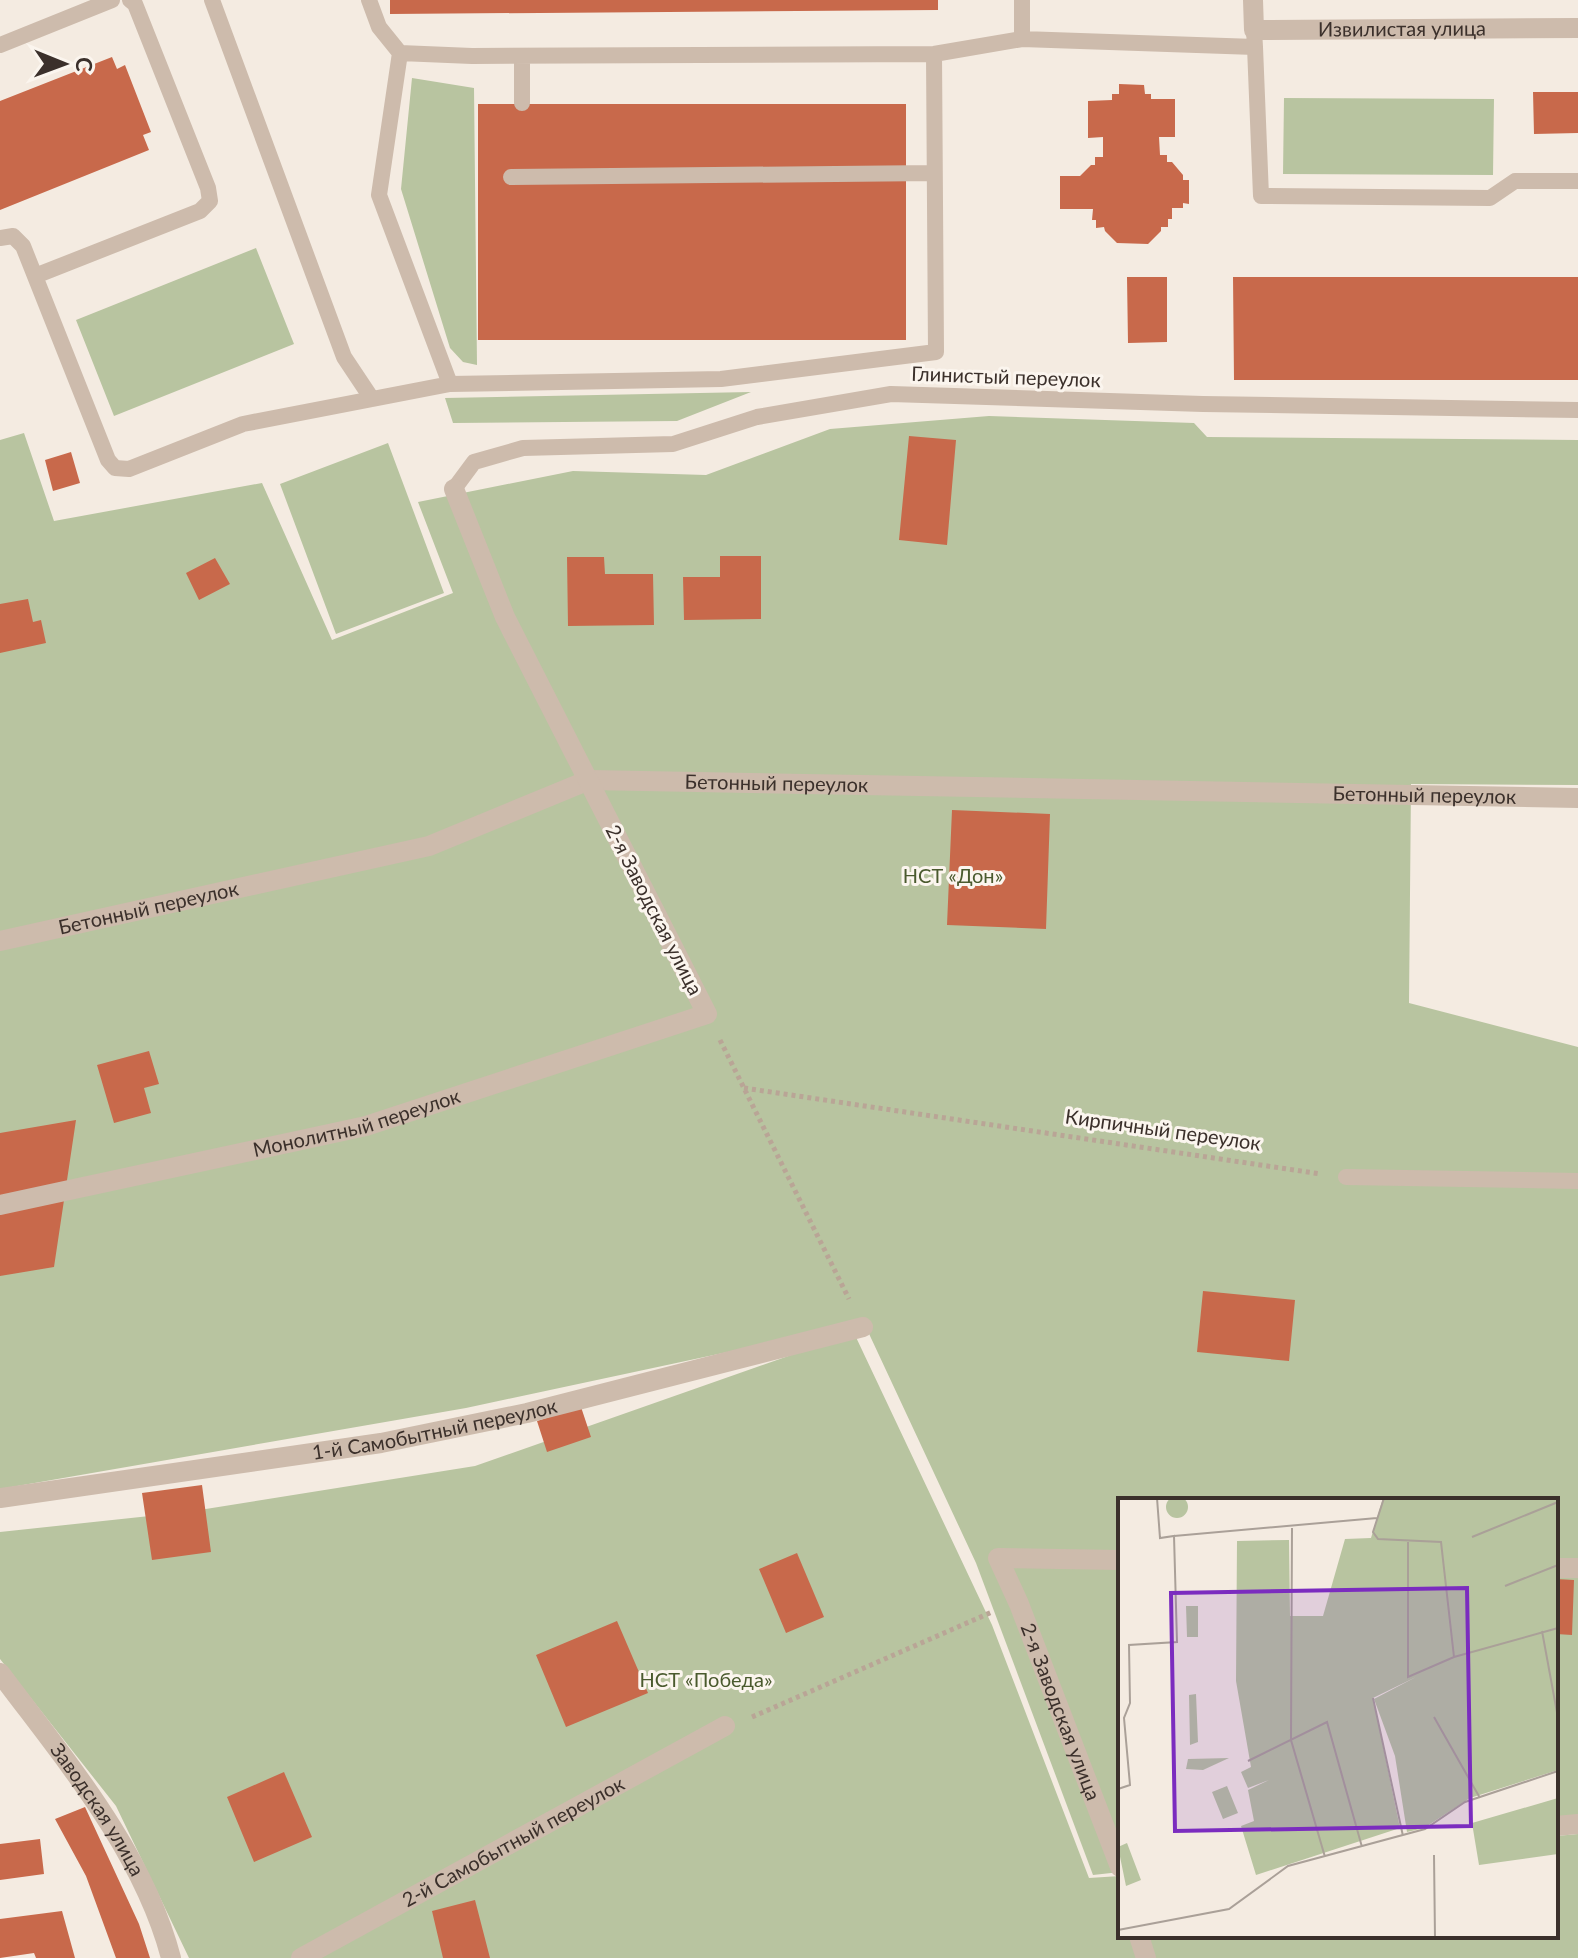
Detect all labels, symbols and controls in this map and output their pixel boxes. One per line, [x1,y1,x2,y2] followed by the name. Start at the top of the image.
[1318,16,1486,41] street label: Извилистая улица
[24,24,104,104] north arrow
[71,57,98,72] text: С
[911,361,1102,391] street label: Глинистый переулок
[685,769,869,796] street label: Бетонный переулок
[1332,781,1517,808] street label: Бетонный переулок
[602,820,708,999] street label: 2-я Заводская улица
[903,863,1003,887] park label: НСТ «Дон»
[56,875,241,939] street label: Бетонный переулок
[251,1083,464,1161] street label: Монолитный переулок
[1064,1103,1263,1155] street label: Кирпичный переулок
[310,1393,560,1464] street label: 1-й Самобытный переулок
[1118,1498,1558,1938] inset map
[1016,1619,1106,1803] street label: 2-я Заводская улица
[640,1667,772,1691] park label: НСТ «Победа»
[46,1738,150,1880] street label: Заводская улица
[398,1770,628,1911] street label: 2-й Самобытный переулок

